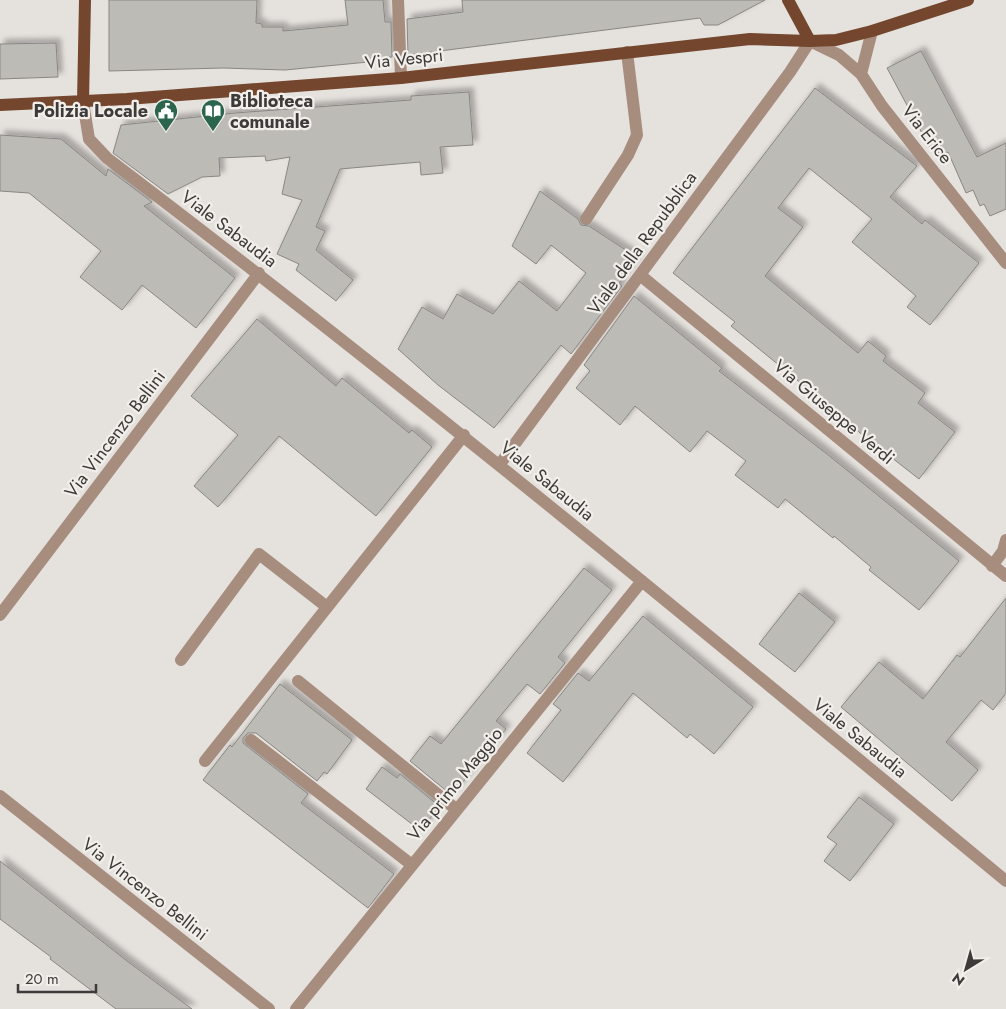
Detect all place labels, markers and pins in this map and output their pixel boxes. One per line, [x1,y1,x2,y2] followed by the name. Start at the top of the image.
[230,88,313,135] place label: Biblioteca comunale
[34,98,148,124] place label: Polizia Locale
[153,98,179,132] public building icon: Polizia Locale
[200,98,226,132] library icon: Biblioteca comunale

